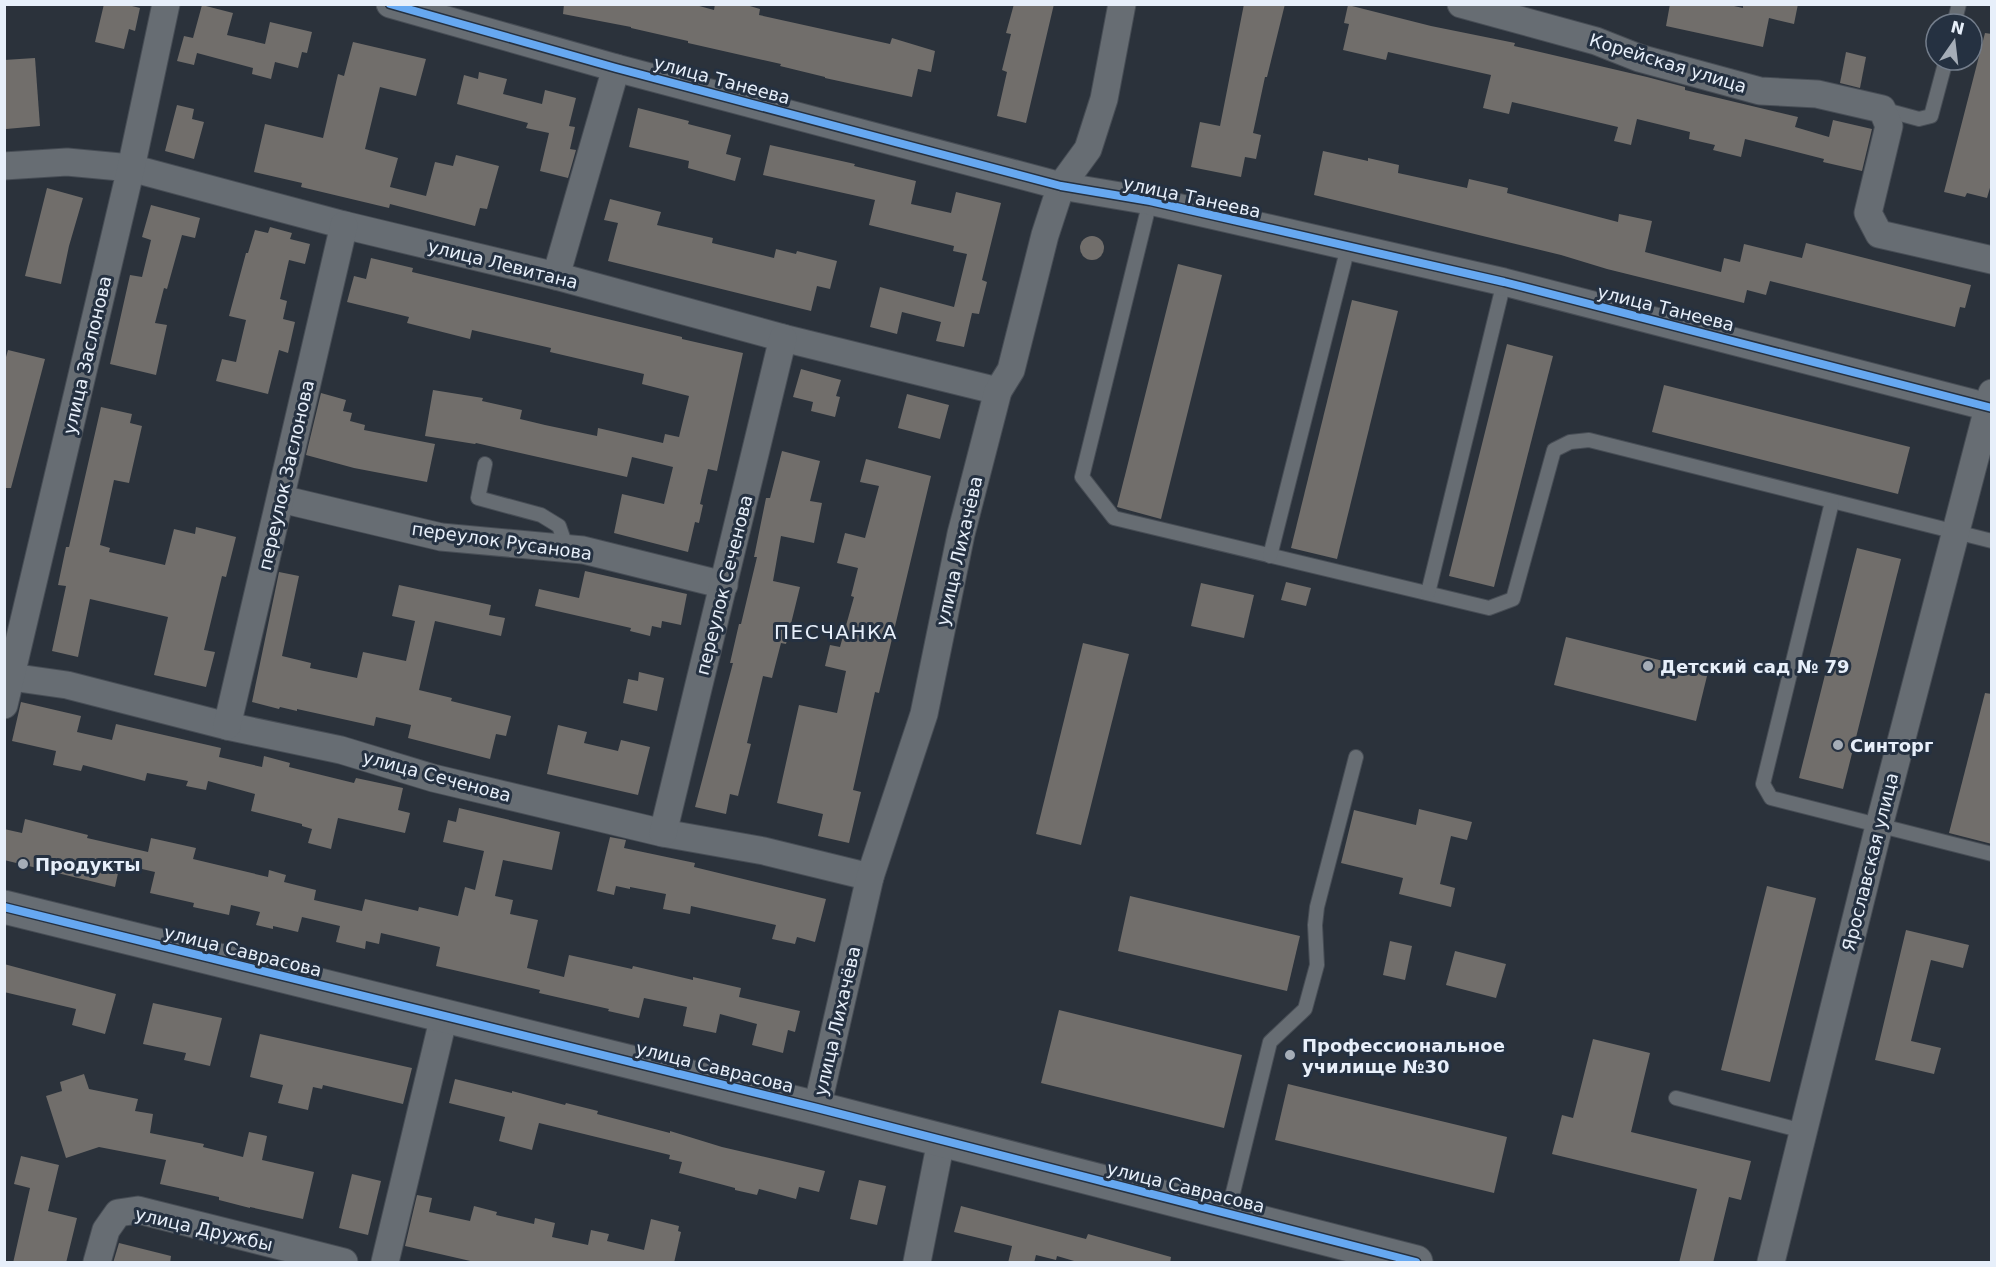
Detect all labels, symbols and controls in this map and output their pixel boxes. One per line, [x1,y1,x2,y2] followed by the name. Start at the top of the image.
[1924,12,1984,72] north arrow
[1949,17,1966,39] text: N
[1587,29,1749,97] street label: Корейская улица
[651,52,793,108] street label: улица Танеева
[1121,172,1263,222] street label: улица Танеева
[426,235,580,293] street label: улица Левитана
[59,274,115,436] street label: улица Заслонова
[1595,281,1737,335] street label: улица Танеева
[254,378,318,572] street label: переулок Заслонова
[932,474,986,628] street label: улица Лихачёва
[691,493,757,677] street label: переулок Сеченова
[410,518,594,564] street label: переулок Русанова
[774,620,898,644] district label: ПЕСЧАНКА
[1660,656,1850,677] place label: Детский сад № 79
[1641,659,1655,673] marker: Детский сад № 79
[1850,735,1933,756] place label: Синторг
[1831,738,1845,752] marker: Синторг
[361,746,513,806] street label: улица Сеченова
[1838,770,1902,954] street label: Ярославская улица
[35,854,141,875] place label: Продукты
[16,857,30,871] marker: Продукты
[162,921,324,981] street label: улица Саврасова
[810,944,864,1098] street label: улица Лихачёва
[1302,1035,1505,1077] place label: Профессиональное училище №30
[634,1037,796,1097] street label: улица Саврасова
[1283,1048,1297,1062] marker: Профессиональное училище №30
[1105,1157,1267,1217] street label: улица Саврасова
[133,1203,275,1255] street label: улица Дружбы

